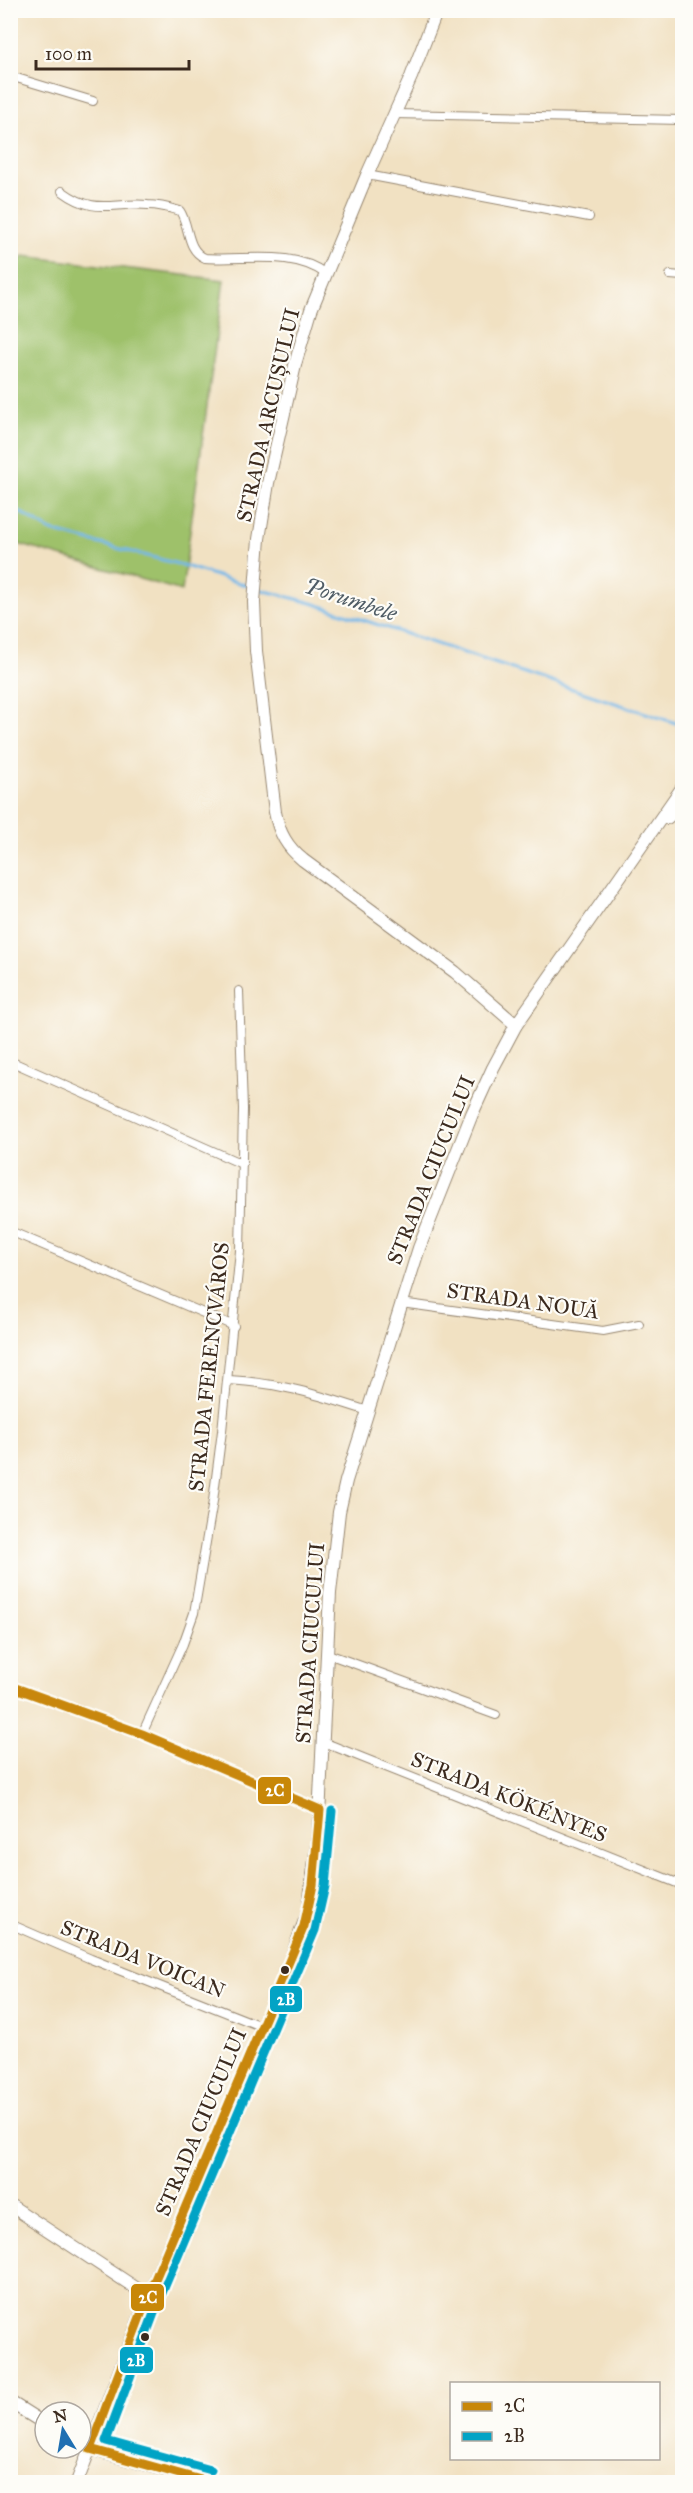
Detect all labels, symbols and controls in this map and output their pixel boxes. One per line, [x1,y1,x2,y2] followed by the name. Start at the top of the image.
[36,33,189,71] scale bar
[45,43,92,65] text: 100 m
[231,305,305,525] street label: STRADA ARCUȘULUI
[301,572,401,627] water label: Porumbele
[381,1072,481,1268] street label: STRADA CIUCULUI
[183,1241,235,1493] street label: STRADA FERENCVÁROS
[445,1277,601,1325] street label: STRADA NOUĂ
[290,1542,330,1744] street label: STRADA CIUCULUI
[407,1745,611,1848] street label: STRADA KÖKÉNYES
[257,1776,292,1805] line badge: 2C
[266,1781,284,1800] text: 2C
[57,1914,229,2004] street label: STRADA VOICAN
[279,1964,291,1976] unlabelled marker
[269,1985,303,2013] line badge: 2B
[277,1990,295,2009] text: 2B
[150,2024,252,2220] street label: STRADA CIUCULUI
[130,2283,165,2312] line badge: 2C
[139,2288,157,2307] text: 2C
[139,2331,151,2343] unlabelled marker
[119,2346,154,2374] line badge: 2B
[127,2351,145,2370] text: 2B
[450,2382,660,2460] legend
[504,2395,525,2417] text: 2C
[33,2400,93,2460] north arrow
[52,2405,69,2426] text: N
[504,2425,525,2447] text: 2B

